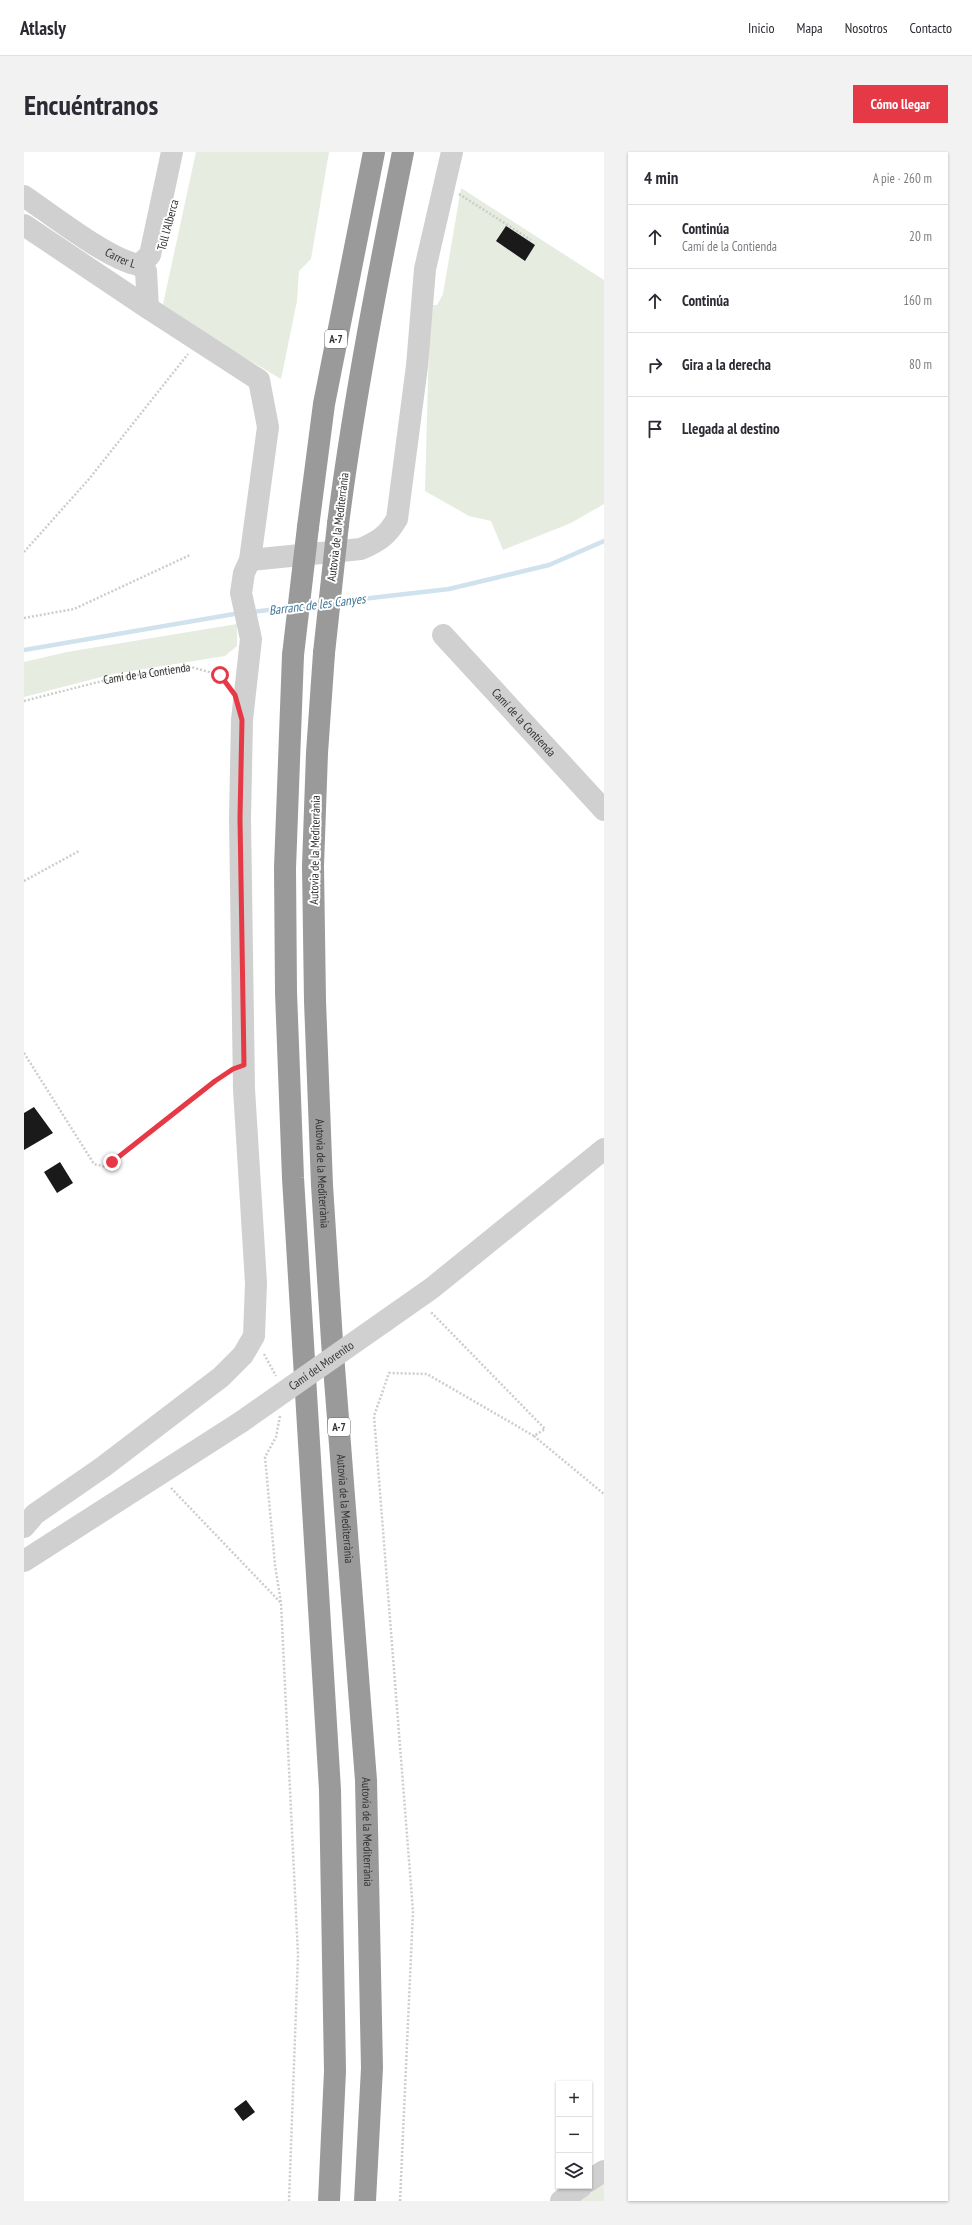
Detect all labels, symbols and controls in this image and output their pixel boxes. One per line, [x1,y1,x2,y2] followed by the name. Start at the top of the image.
[20,16,66,40] text: Atlasly
[748,19,775,37] text: Inicio
[797,19,823,37] text: Mapa
[845,19,888,37] text: Nosotros
[910,19,952,37] text: Contacto
[853,85,948,123] button: Cómo llegar
[24,86,158,123] text: Encuéntranos
[644,167,678,189] text: 4 min
[873,170,932,187] text: A pie · 260 m
[154,198,182,252] street label: Toll l'Alberca
[682,219,729,238] text: Continúa
[644,226,666,248] icon: ahead
[909,228,932,245] text: 20 m
[682,238,777,255] text: Camí de la Contienda
[103,244,138,271] street label: Carrer L
[644,290,666,312] icon: ahead
[682,291,729,310] text: Continúa
[903,292,932,309] text: 160 m
[325,330,347,348] road number: A-7
[644,354,666,376] icon: right
[682,355,771,374] text: Gira a la derecha
[909,356,932,373] text: 80 m
[644,418,666,440] icon: arrive
[682,419,780,438] text: Llegada al destino
[323,472,352,582] street label: Autovia de la Mediterrània
[268,590,368,619] water label: Barranc de les Canyes
[102,659,191,687] street label: Camí de la Contienda
[211,666,229,684] route start
[489,685,559,760] street label: Camí de la Contienda
[306,795,323,905] street label: Autovia de la Mediterrània
[312,1119,333,1229] street label: Autovia de la Mediterrània
[103,1153,121,1171] route end
[286,1337,356,1393] street label: Camí del Morenito
[328,1418,350,1436] road number: A-7
[334,1454,357,1564] street label: Autovia de la Mediterrània
[359,1777,376,1887] street label: Autovia de la Mediterrània
[556,2081,592,2189] map controls
[556,2081,592,2117] button: +
[556,2117,592,2153] button: −
[556,2153,592,2189] button: layers

